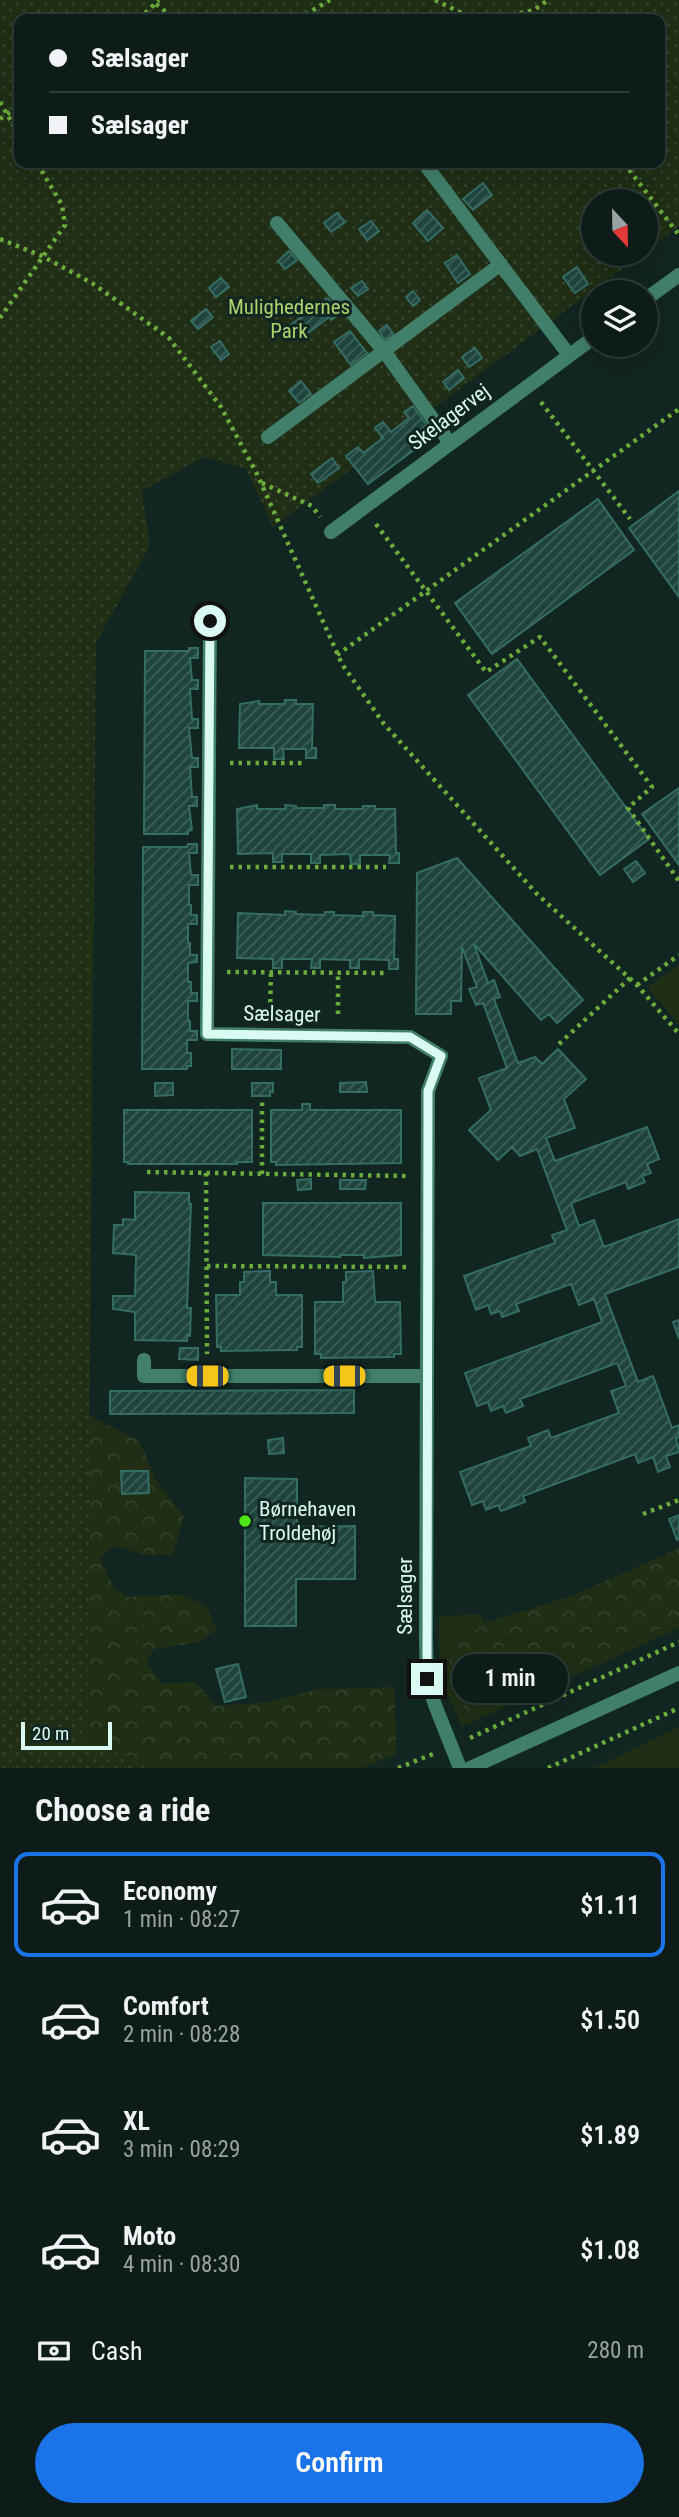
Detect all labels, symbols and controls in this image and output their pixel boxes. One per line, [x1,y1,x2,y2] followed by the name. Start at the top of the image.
[91,43,189,73] text: Sælsager
[91,110,189,140] text: Sælsager
[581,189,658,266] north arrow
[581,189,658,357] map controls
[581,280,658,357] button: layers
[228,295,350,343] park label: Mulighedernes Park
[404,379,494,455] street label: Skelagervej
[194,605,226,637] route start
[243,1001,321,1027] street label: Sælsager
[187,1366,229,1387] car
[324,1366,366,1387] car
[259,1497,356,1545] place label: Børnehaven Troldehøj
[237,1513,253,1529] marker: Børnehaven Troldehøj
[393,1557,417,1635] street label: Sælsager
[452,1654,567,1704] callout: 1 min
[411,1663,443,1695] route end
[485,1665,535,1692] text: 1 min
[21,1719,112,1751] scale bar
[32,1722,69,1745] text: 20 m
[35,1791,210,1829] text: Choose a ride
[39,1873,102,1936] icon: car
[123,1876,217,1906] text: Economy
[580,1890,640,1920] text: $1.11
[123,1906,240,1933] text: 1 min · 08:27
[39,1988,102,2051] icon: car
[123,1991,209,2021] text: Comfort
[580,2005,640,2035] text: $1.50
[123,2021,240,2048] text: 2 min · 08:28
[39,2103,102,2166] icon: car
[123,2106,150,2136] text: XL
[580,2120,640,2150] text: $1.89
[123,2136,240,2163] text: 3 min · 08:29
[39,2218,102,2281] icon: car
[123,2221,176,2251] text: Moto
[580,2235,640,2265] text: $1.08
[123,2251,240,2278] text: 4 min · 08:30
[35,2332,73,2370] icon: cash
[91,2336,143,2366] text: Cash
[587,2337,644,2364] text: 280 m
[35,2423,644,2503] button: Confirm

